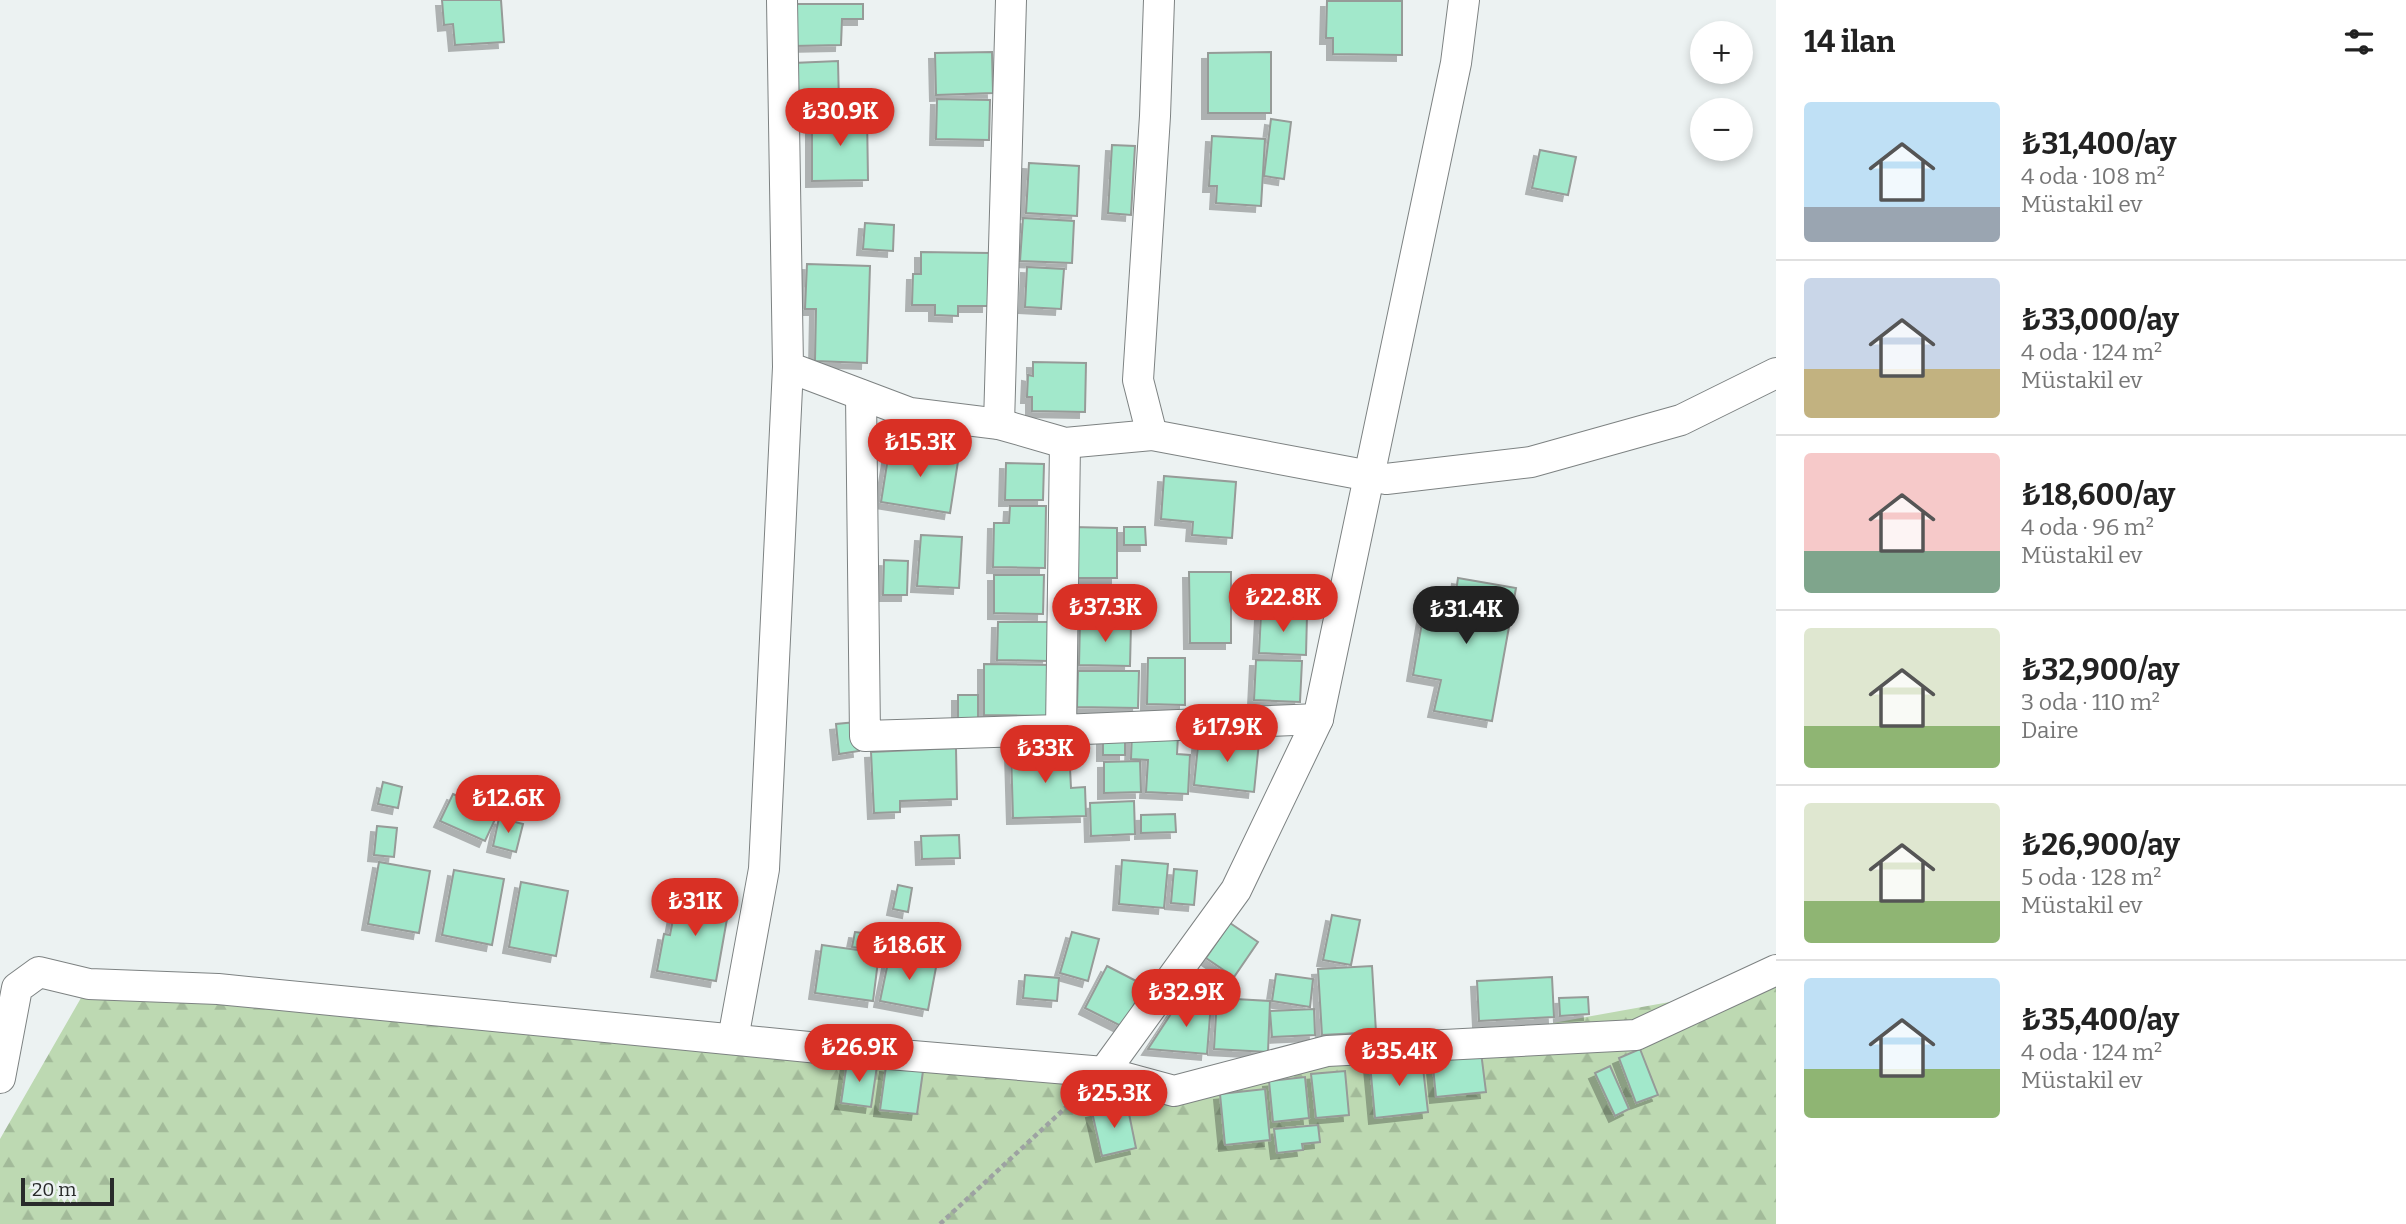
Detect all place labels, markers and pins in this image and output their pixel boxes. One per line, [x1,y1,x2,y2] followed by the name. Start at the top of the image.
[783,88,897,148] pin: ₺30.9K
[863,420,977,479] pin: ₺15.3K
[1226,574,1340,634] pin: ₺22.8K
[1048,584,1162,644] pin: ₺37.3K
[1409,586,1523,646] pin: ₺31.4K
[1170,704,1284,764] pin: ₺17.9K
[1004,726,1086,785] pin: ₺33K
[451,776,565,835] pin: ₺12.6K
[654,878,736,938] pin: ₺31K
[852,922,966,982] pin: ₺18.6K
[1129,970,1243,1029] pin: ₺32.9K
[802,1024,916,1084] pin: ₺26.9K
[1342,1028,1456,1088] pin: ₺35.4K
[1057,1070,1171,1130] pin: ₺25.3K

